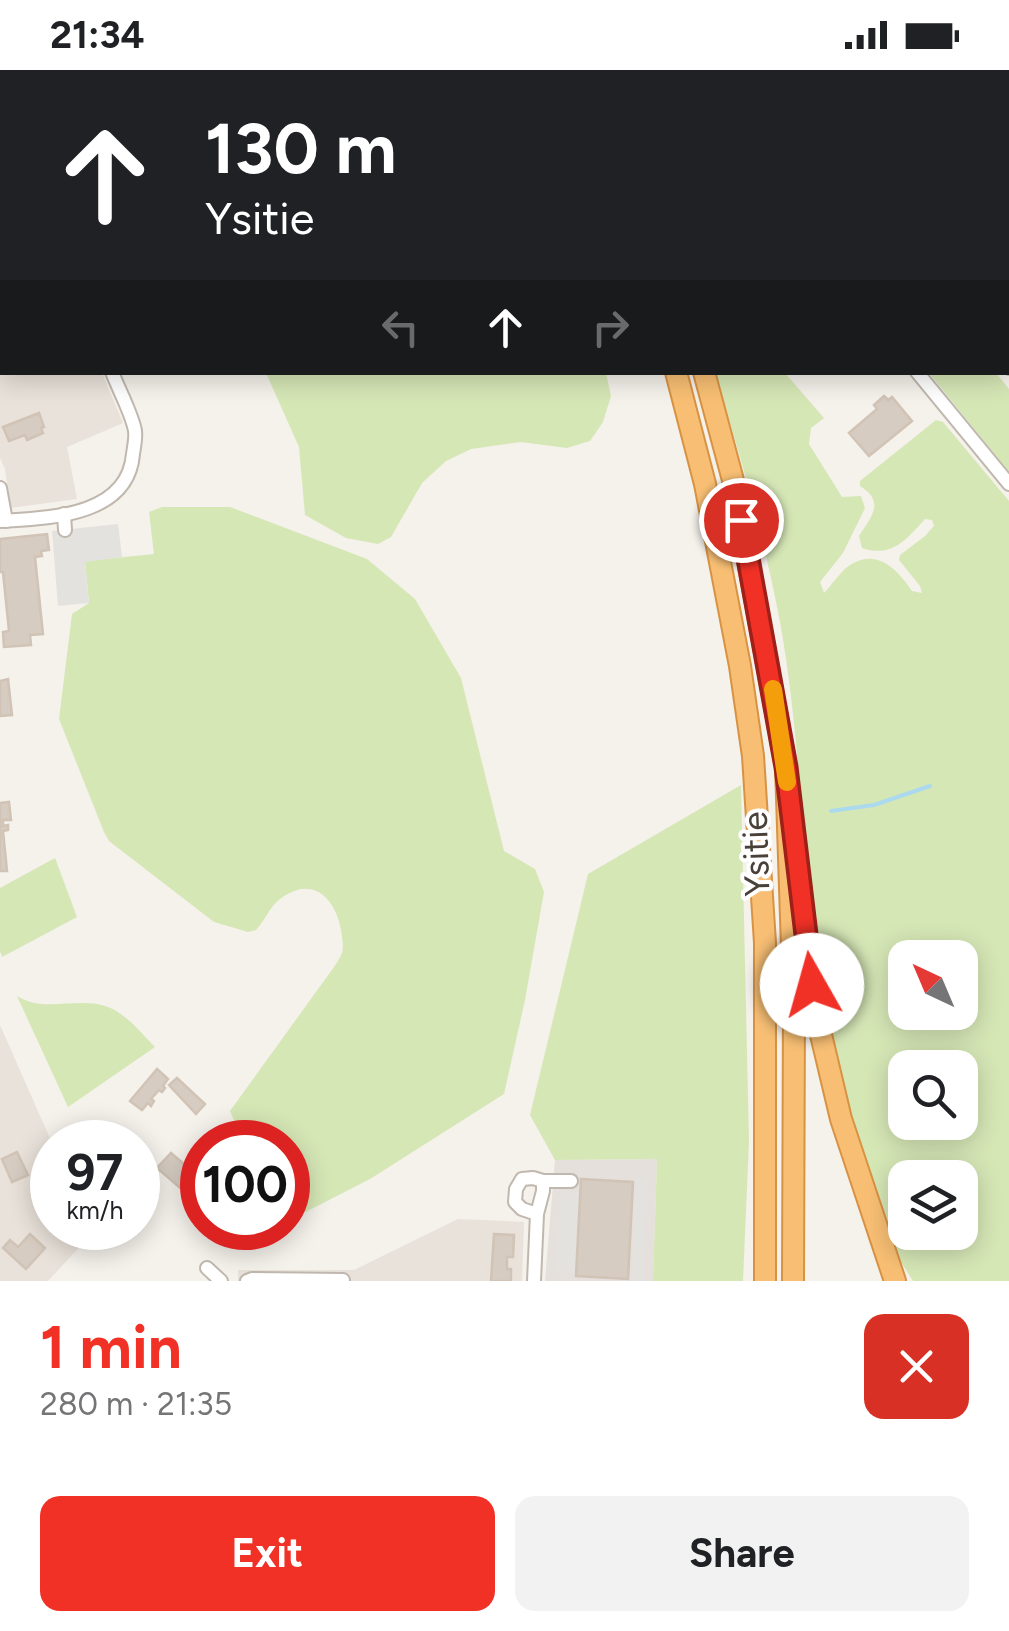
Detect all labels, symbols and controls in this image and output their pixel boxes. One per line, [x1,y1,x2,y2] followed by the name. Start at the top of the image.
[50,12,145,58] text: 21:34
[205,106,397,191] text: 130 m
[40,110,170,240] icon: ahead
[205,191,314,245] text: Ysitie
[373,300,428,355] icon: left
[478,300,533,355] icon: ahead
[583,300,638,355] icon: right
[699,478,784,563] pin
[714,493,769,548] icon: arrive
[734,811,778,897] street label: Ysitie
[760,933,864,1037] position arrow
[888,940,978,1030] north arrow
[888,940,978,1250] map controls
[888,1050,978,1140] button: search
[180,1120,310,1250] speed limit sign: 100
[67,1142,123,1203] text: 97
[888,1160,978,1250] button: layers
[66,1195,124,1225] text: km/h
[40,1311,182,1383] text: 1 min
[864,1314,969,1419] button: close
[40,1385,232,1423] text: 280 m · 21:35
[40,1496,495,1611] button: Exit
[515,1496,969,1611] button: Share

